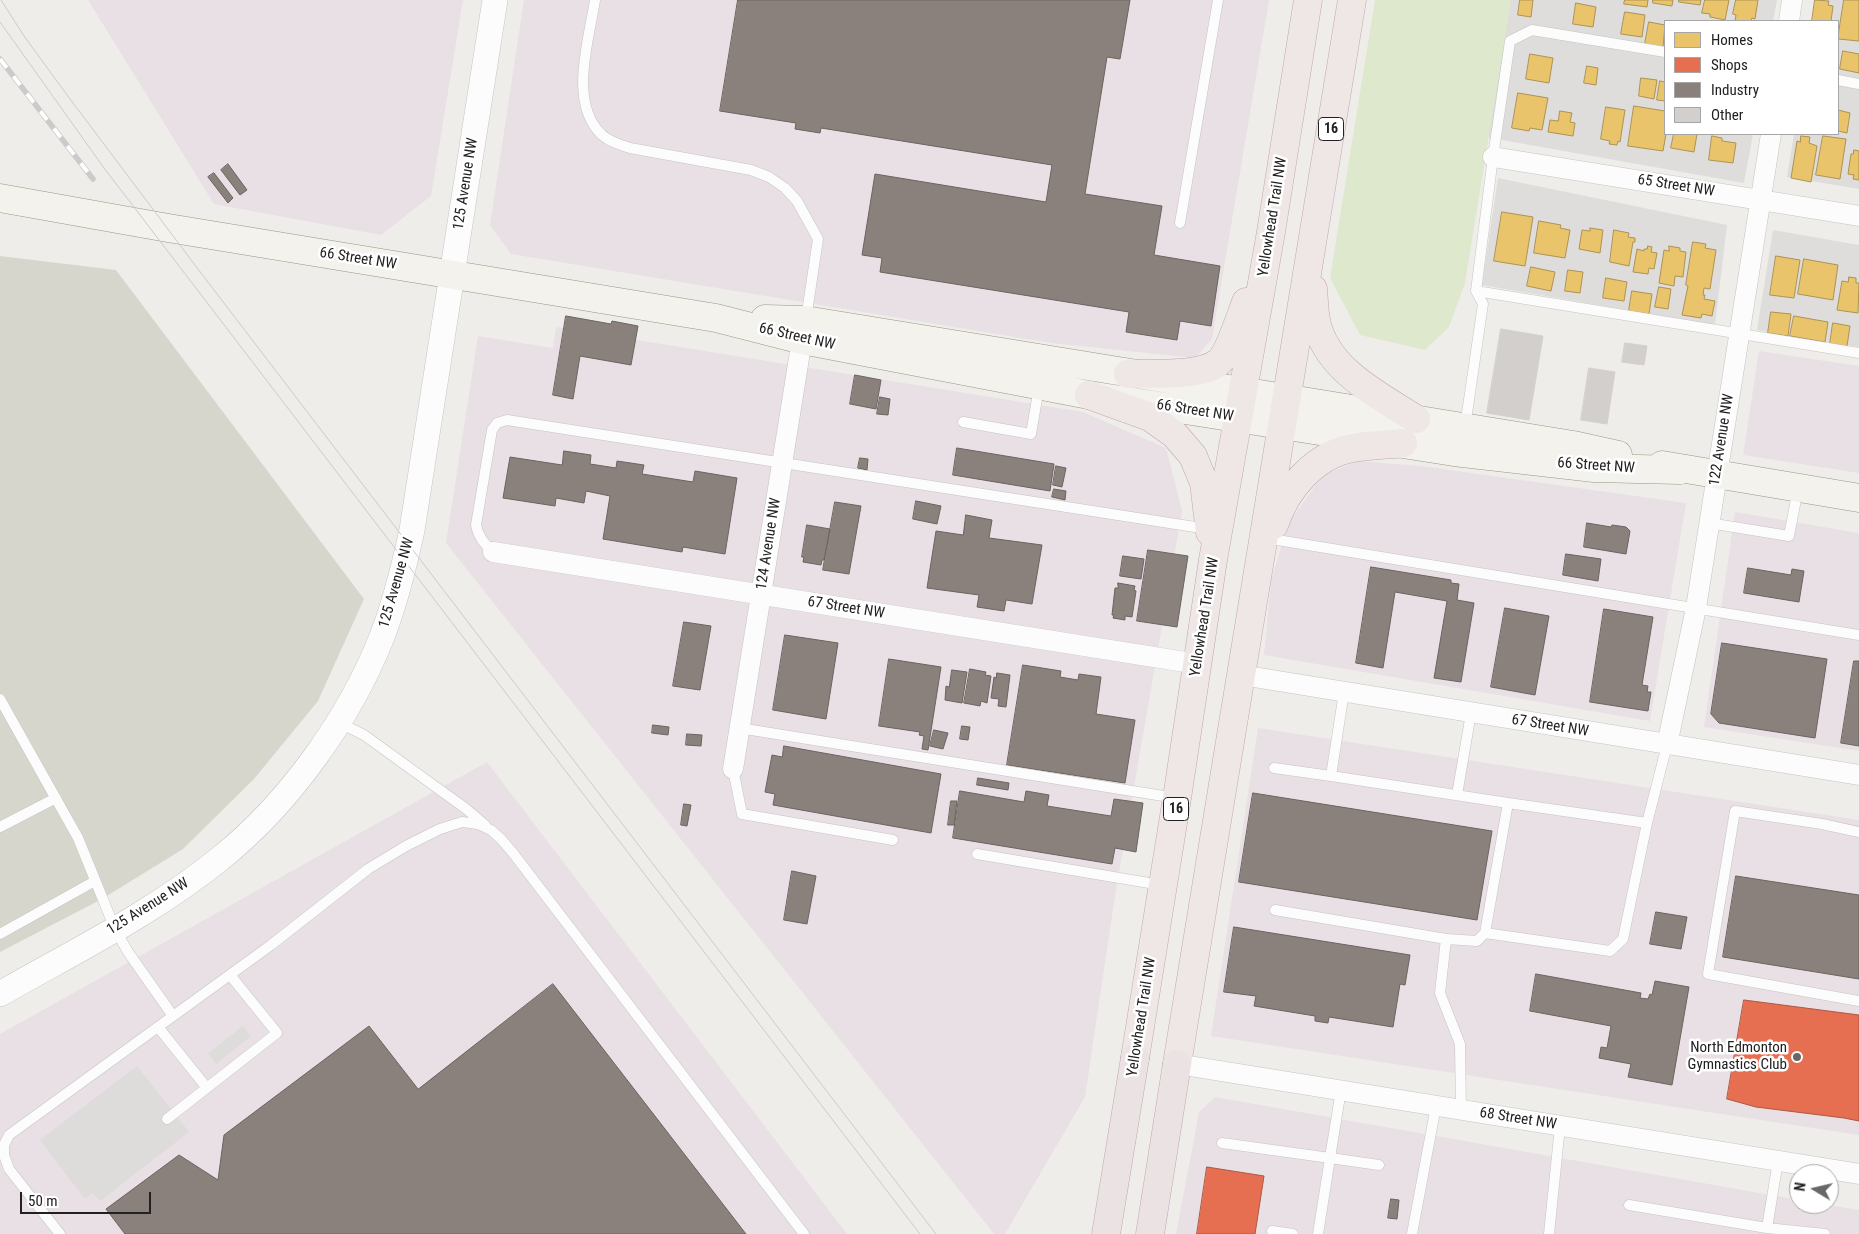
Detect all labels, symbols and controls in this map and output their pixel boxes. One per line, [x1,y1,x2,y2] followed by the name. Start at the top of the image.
[1664,20,1839,135] legend
[1711,31,1753,49] text: Homes
[1711,56,1748,74] text: Shops
[1711,81,1759,99] text: Industry
[1711,106,1743,124] text: Other
[1318,118,1344,140] road number: 16
[450,137,482,231] street label: 125 Avenue NW
[1255,156,1291,278] street label: Yellowhead Trail NW
[1636,171,1716,201] street label: 65 Street NW
[318,244,398,274] street label: 66 Street NW
[757,320,837,354] street label: 66 Street NW
[1706,393,1738,487] street label: 122 Avenue NW
[1155,396,1235,426] street label: 66 Street NW
[1557,454,1635,478] street label: 66 Street NW
[753,497,785,591] street label: 124 Avenue NW
[376,536,418,630] street label: 125 Avenue NW
[1187,556,1223,678] street label: Yellowhead Trail NW
[806,593,886,623] street label: 67 Street NW
[1510,711,1590,741] street label: 67 Street NW
[1164,798,1188,821] road number: 16
[104,875,192,939] street label: 125 Avenue NW
[1124,956,1160,1078] street label: Yellowhead Trail NW
[1688,1039,1787,1074] place label: North Edmonton Gymnastics Club
[1791,1051,1803,1063] marker: North Edmonton Gymnastics Club
[1478,1104,1558,1134] street label: 68 Street NW
[1789,1164,1839,1214] north arrow
[1792,1181,1809,1192] text: N
[22,1182,154,1214] scale bar
[28,1192,58,1210] text: 50 m

